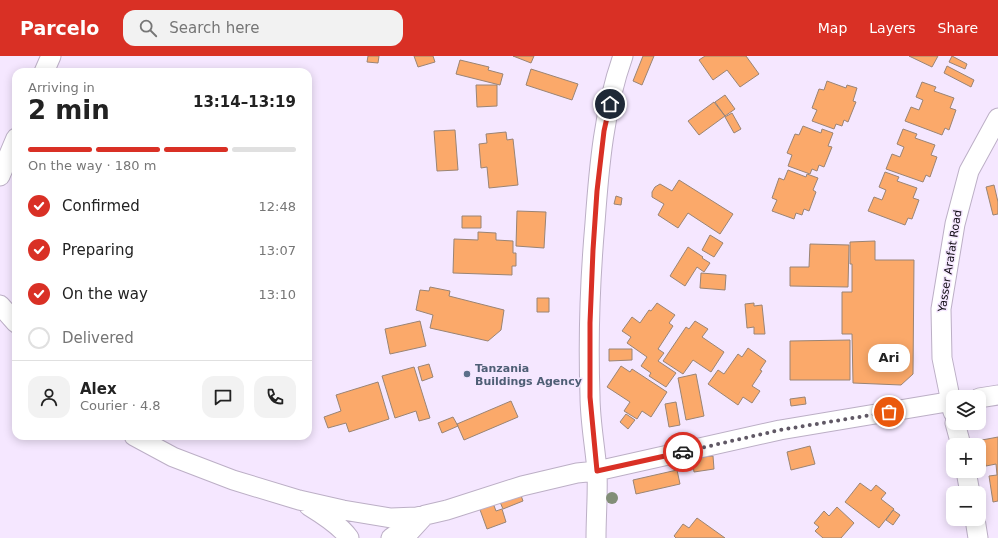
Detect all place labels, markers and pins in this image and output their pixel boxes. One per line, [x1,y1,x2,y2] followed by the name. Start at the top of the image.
[593,87,627,121] pin
[868,344,910,372] callout: Ari
[475,362,582,388] place label: Tanzania Buildings Agency
[462,369,472,379] marker: Tanzania Buildings Agency
[872,395,906,429] pin

